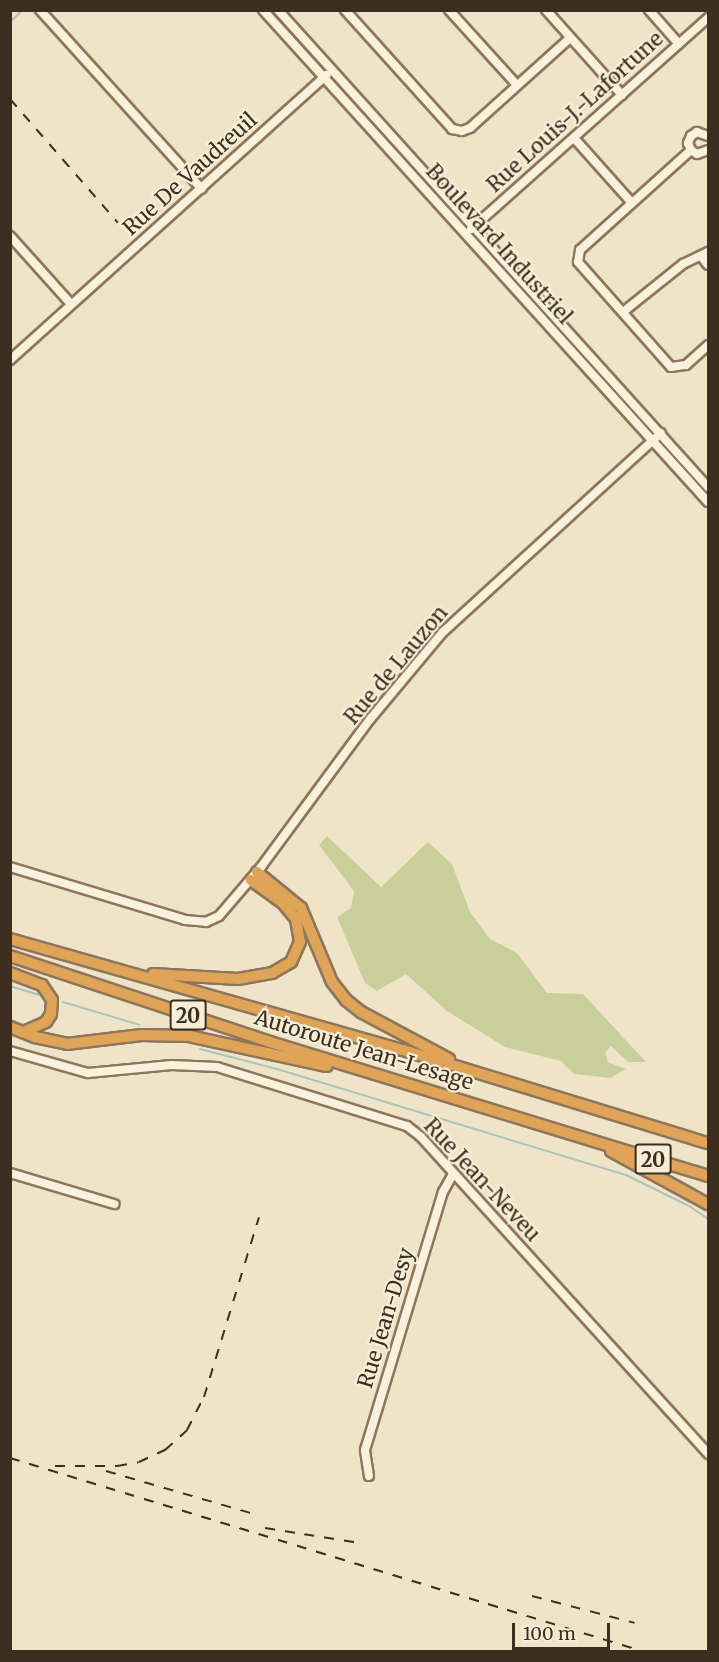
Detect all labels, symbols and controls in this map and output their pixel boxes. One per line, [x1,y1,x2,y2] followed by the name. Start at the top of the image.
[482,26,668,198] street label: Rue Louis-J.-Lafortune
[118,107,262,241] street label: Rue De Vaudreuil
[421,159,577,329] street label: Boulevard Industriel
[339,600,453,730] street label: Rue de Lauzon
[168,998,207,1032] road number: 20
[252,1005,476,1095] street label: Autoroute Jean-Lesage
[419,1113,545,1247] street label: Rue Jean-Neveu
[634,1142,672,1176] road number: 20
[353,1245,419,1391] street label: Rue Jean-Desy
[515,1611,612,1649] scale bar
[523,1622,576,1645] text: 100 m

